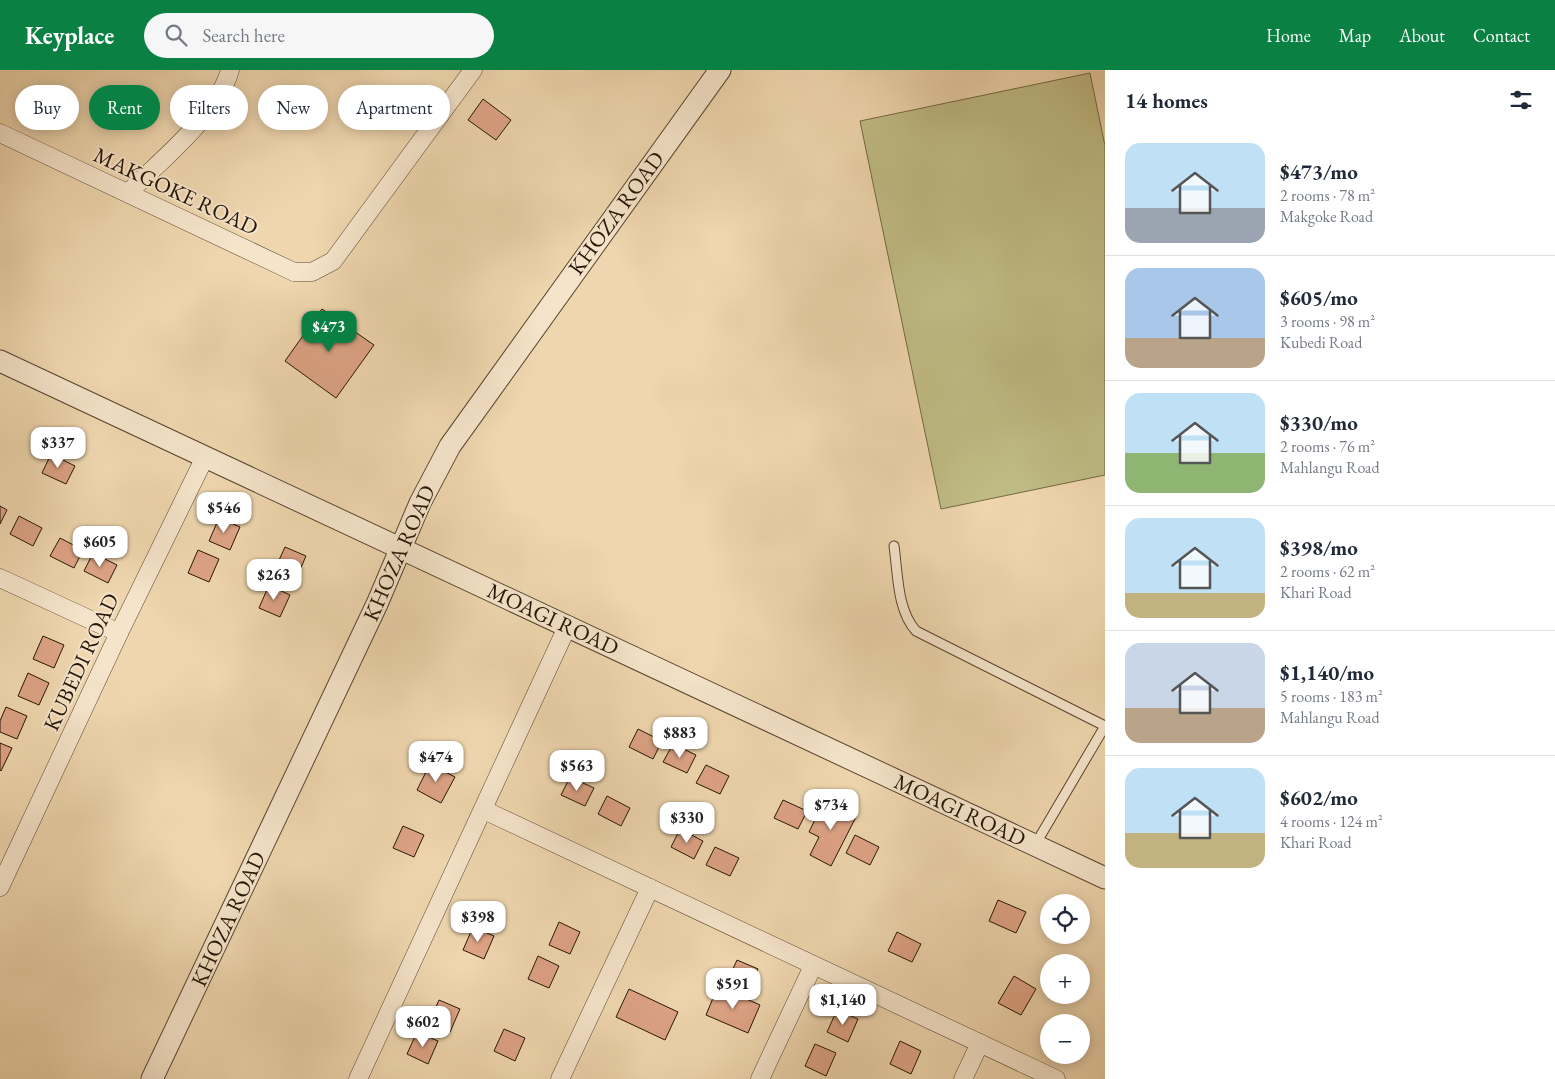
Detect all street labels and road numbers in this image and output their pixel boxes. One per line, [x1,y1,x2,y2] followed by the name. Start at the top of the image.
[89,140,263,242] street label: MAKGOKE ROAD
[561,145,671,281] street label: KHOZA ROAD
[356,480,442,626] street label: KHOZA ROAD
[482,576,624,662] street label: MOAGI ROAD
[36,589,126,735] street label: KUBEDI ROAD
[889,767,1031,853] street label: MOAGI ROAD
[184,847,272,991] street label: KHOZA ROAD

